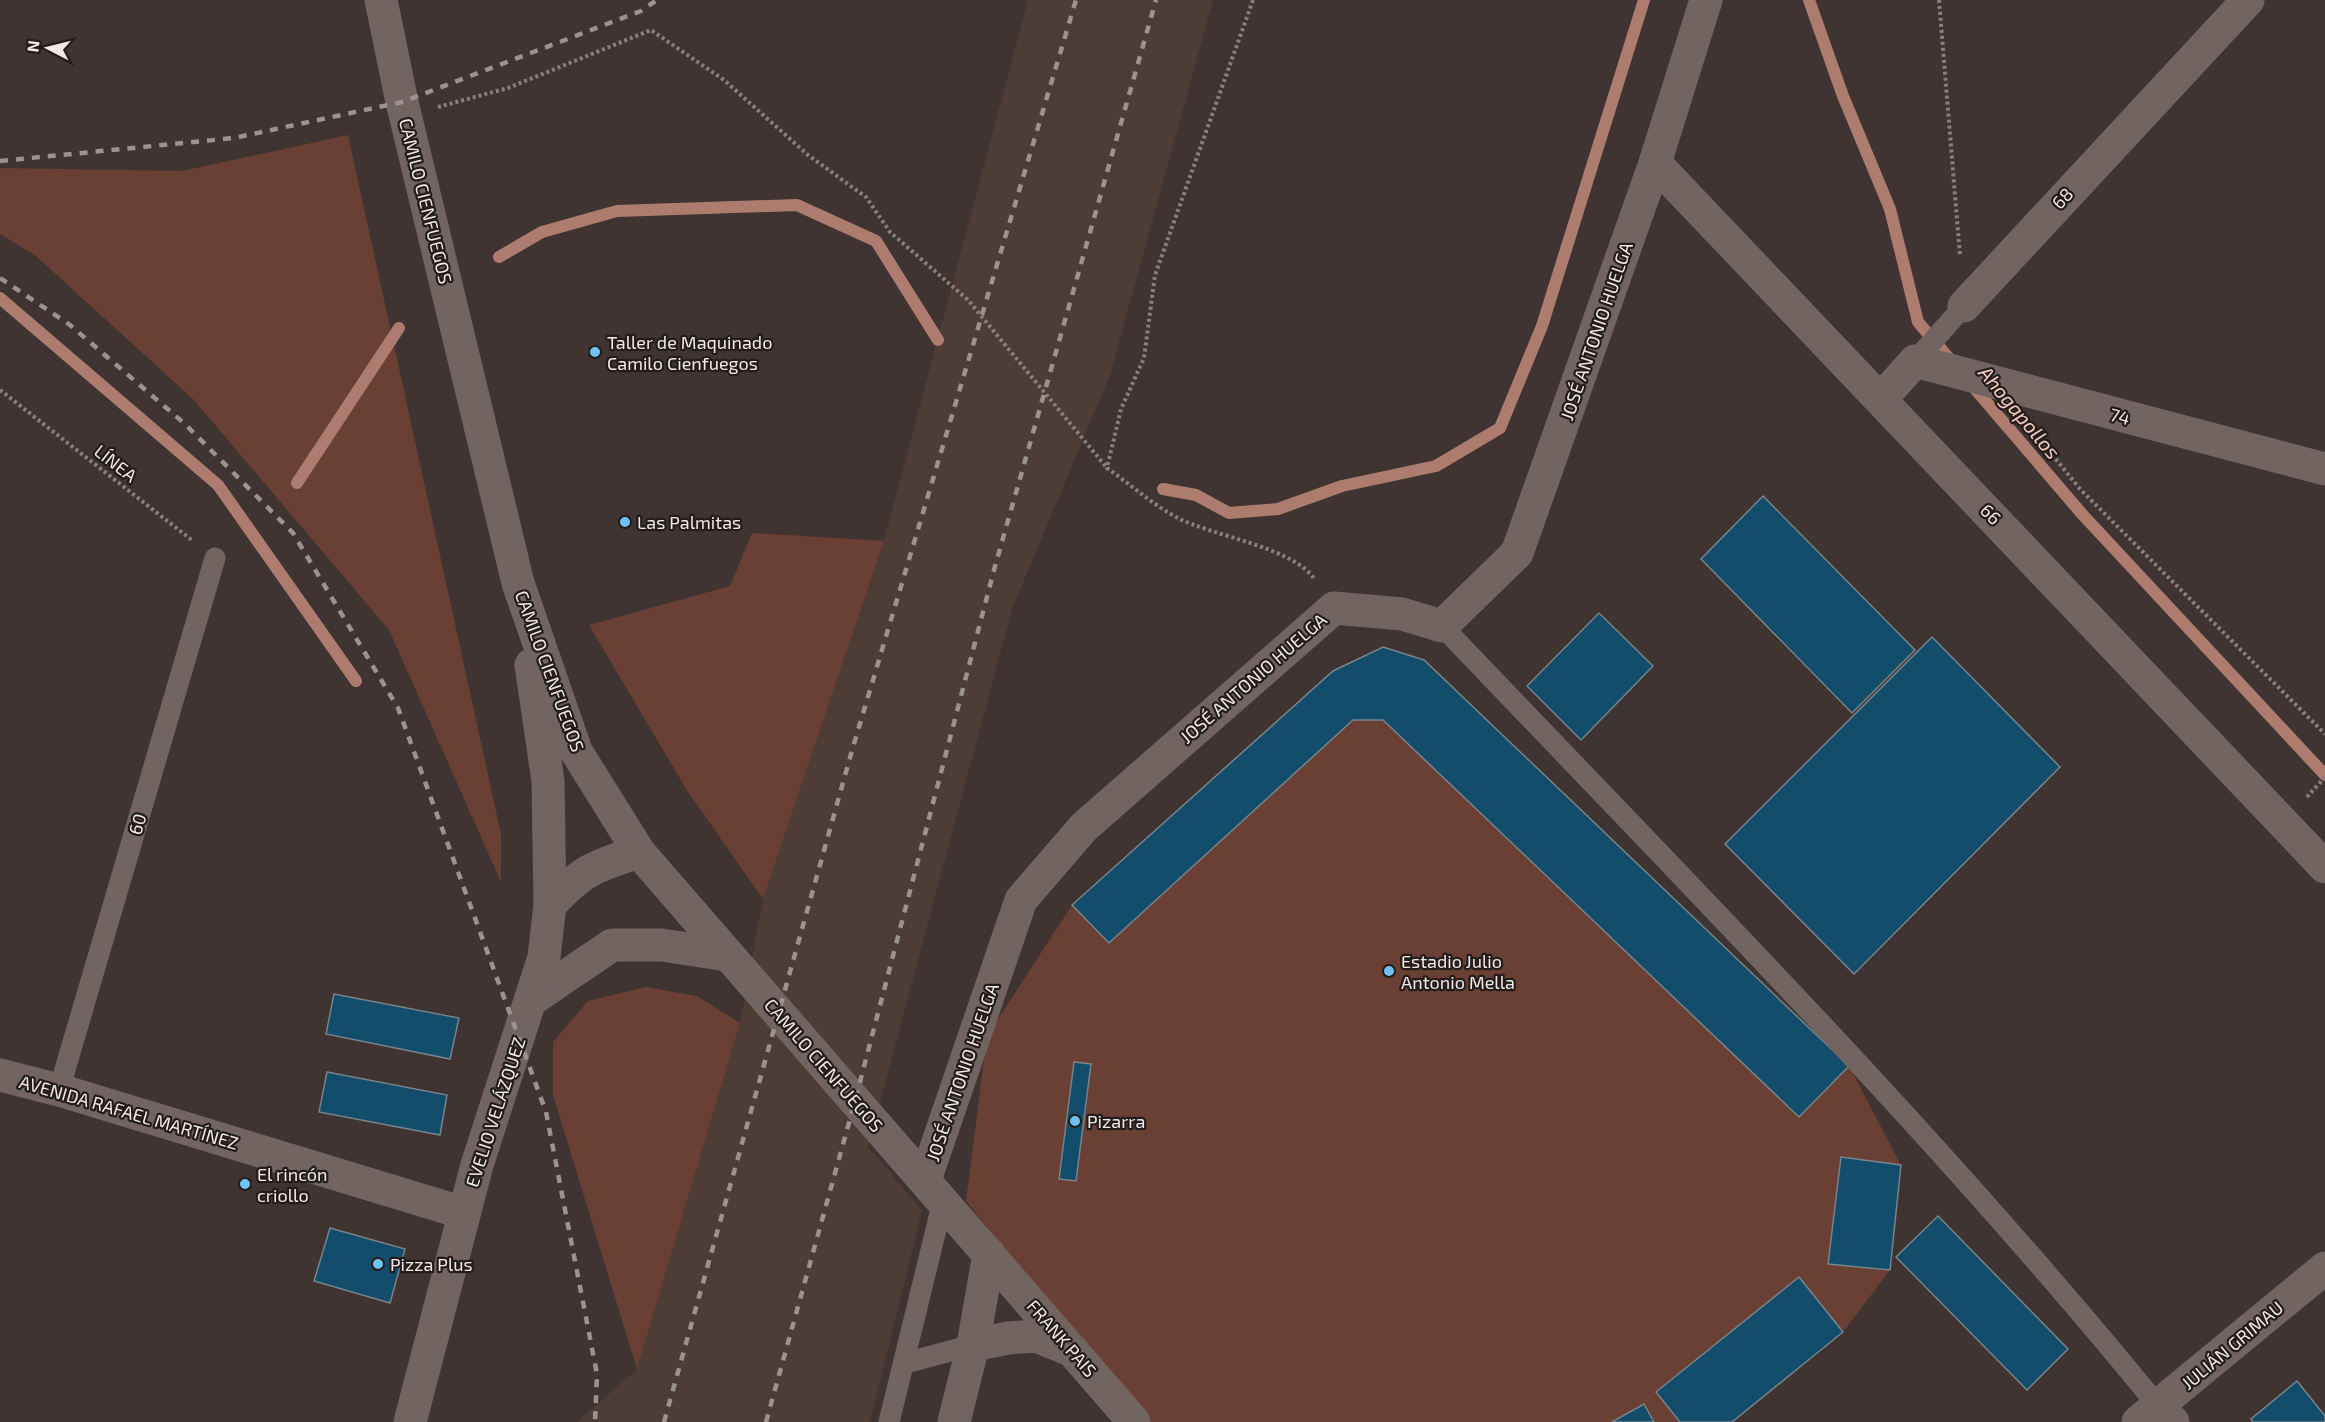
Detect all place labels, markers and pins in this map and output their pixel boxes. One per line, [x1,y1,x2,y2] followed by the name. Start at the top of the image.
[607,331,772,374] place label: Taller de Maquinado Camilo Cienfuegos
[588,345,602,359] marker: Taller de Maquinado Camilo Cienfuegos
[637,511,741,533] place label: Las Palmitas
[618,515,632,529] marker: Las Palmitas
[1401,950,1515,993] place label: Estadio Julio Antonio Mella
[1382,964,1396,978] marker: Estadio Julio Antonio Mella
[1087,1110,1145,1132] place label: Pizarra
[1068,1114,1082,1128] marker: Pizarra
[257,1163,327,1206] place label: El rincón criollo
[238,1177,252,1191] marker: El rincón criollo
[390,1253,473,1275] place label: Pizza Plus
[371,1257,385,1271] marker: Pizza Plus

